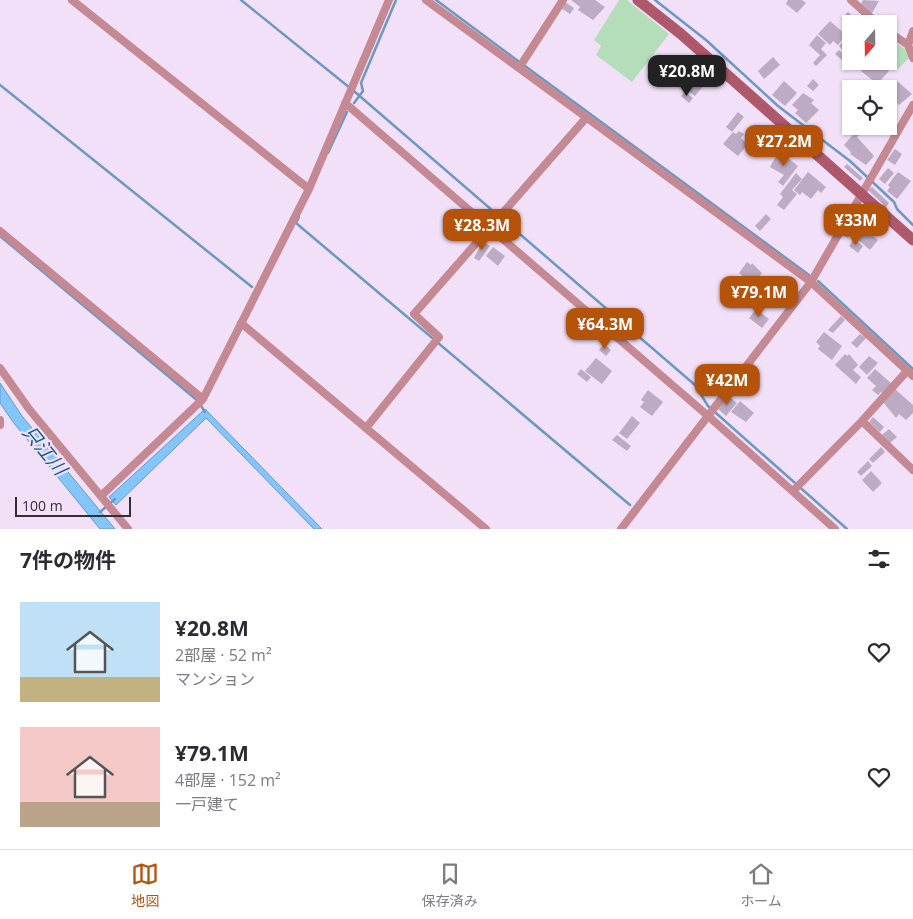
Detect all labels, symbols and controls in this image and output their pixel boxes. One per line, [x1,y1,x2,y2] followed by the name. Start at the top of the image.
[842,15,898,70] north arrow
[842,15,897,135] map controls
[646,54,728,97] pin: ¥20.8M
[659,60,715,82] text: ¥20.8M
[842,80,897,135] button: locate
[743,124,825,167] pin: ¥27.2M
[756,130,812,152] text: ¥27.2M
[826,204,886,246] pin: ¥33M
[441,208,523,251] pin: ¥28.3M
[835,209,877,231] text: ¥33M
[454,214,510,236] text: ¥28.3M
[718,276,800,318] pin: ¥79.1M
[731,281,787,303] text: ¥79.1M
[564,308,646,350] pin: ¥64.3M
[577,313,633,335] text: ¥64.3M
[697,364,757,406] pin: ¥42M
[706,369,748,391] text: ¥42M
[17,420,74,482] water label: 只江川
[15,494,131,517] scale bar
[22,496,63,515] text: 100 m
[865,545,893,573] icon: filters
[20,546,116,574] text: 7件の物件
[175,614,249,642] text: ¥20.8M
[60,622,120,682] icon: home
[865,638,893,666] icon: heart
[175,644,272,666] text: 2部屋 · 52 m²
[175,668,255,690] text: マンション
[175,739,249,767] text: ¥79.1M
[60,747,120,807] icon: home
[865,763,893,791] icon: heart
[175,769,281,791] text: 4部屋 · 152 m²
[175,793,239,815] text: 一戸建て
[131,860,159,910] tab: 地図
[422,860,478,910] tab: 保存済み
[740,860,782,910] tab: ホーム

